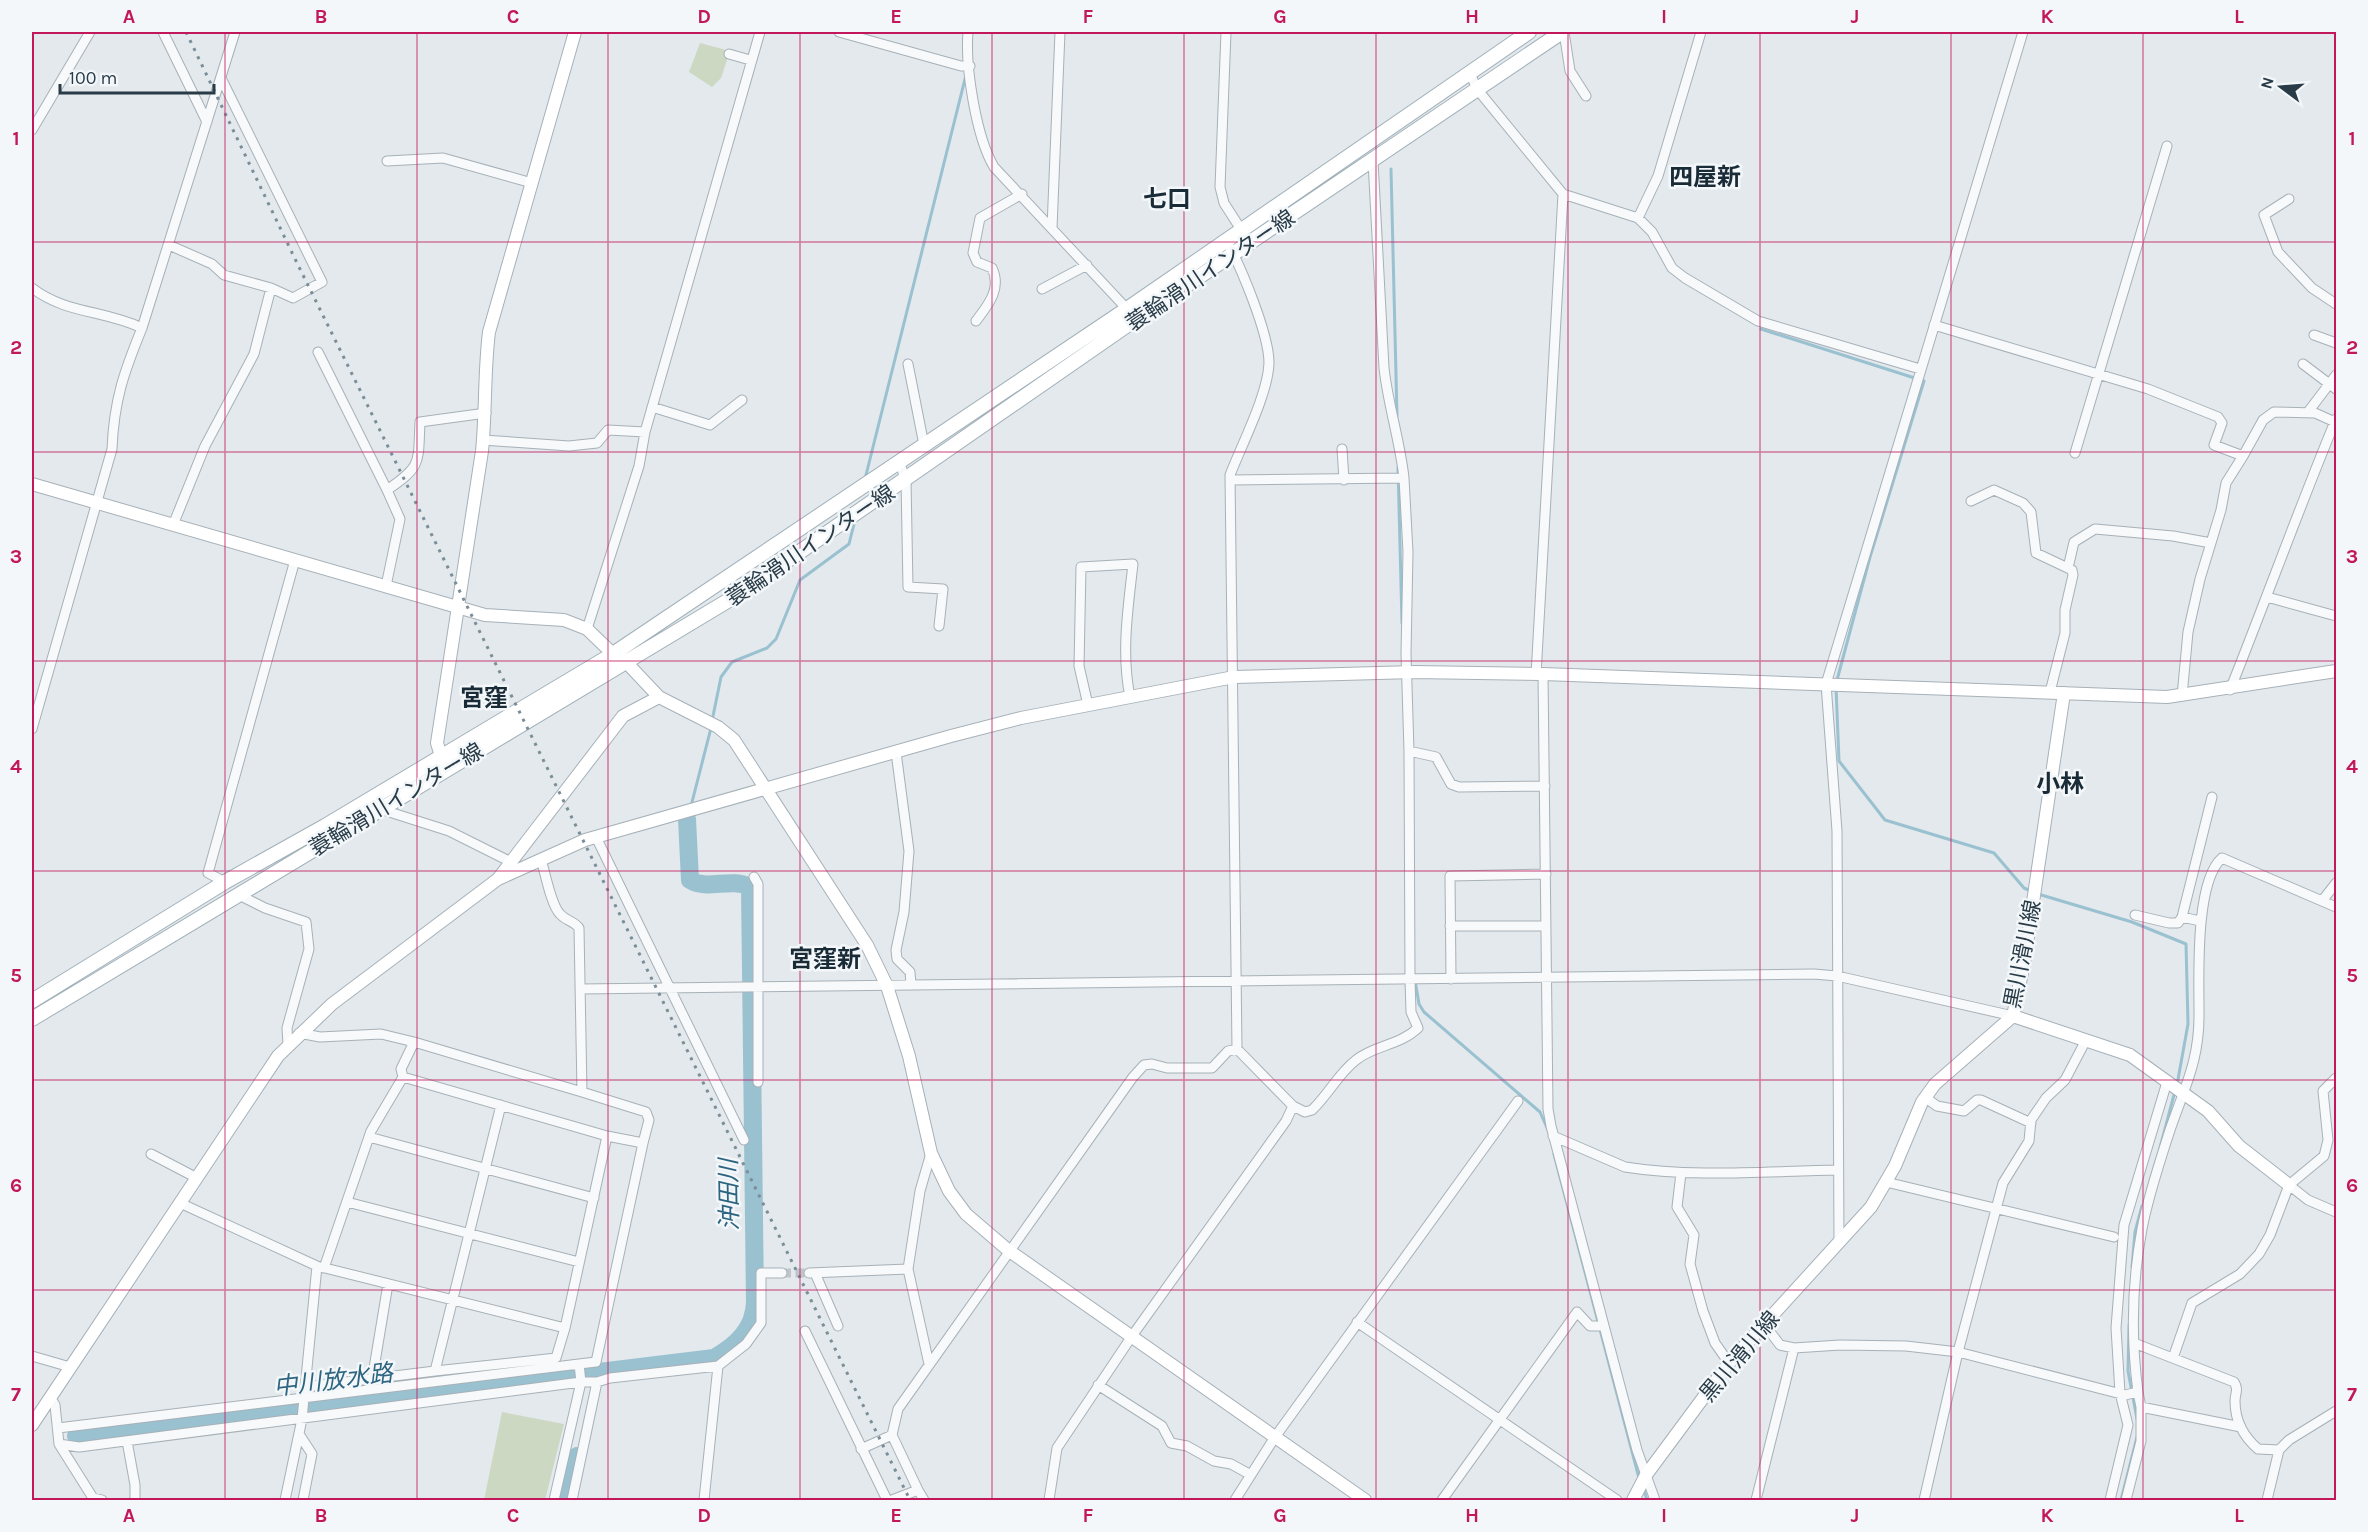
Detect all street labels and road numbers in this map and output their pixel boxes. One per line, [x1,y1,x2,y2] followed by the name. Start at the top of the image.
[1121,205,1300,337] street label: 蓑輪滑川インター線
[721,480,900,612] street label: 蓑輪滑川インター線
[305,738,488,862] street label: 蓑輪滑川インター線
[2000,898,2046,1011] street label: 黒川滑川線
[1694,1306,1785,1407] street label: 黒川滑川線

